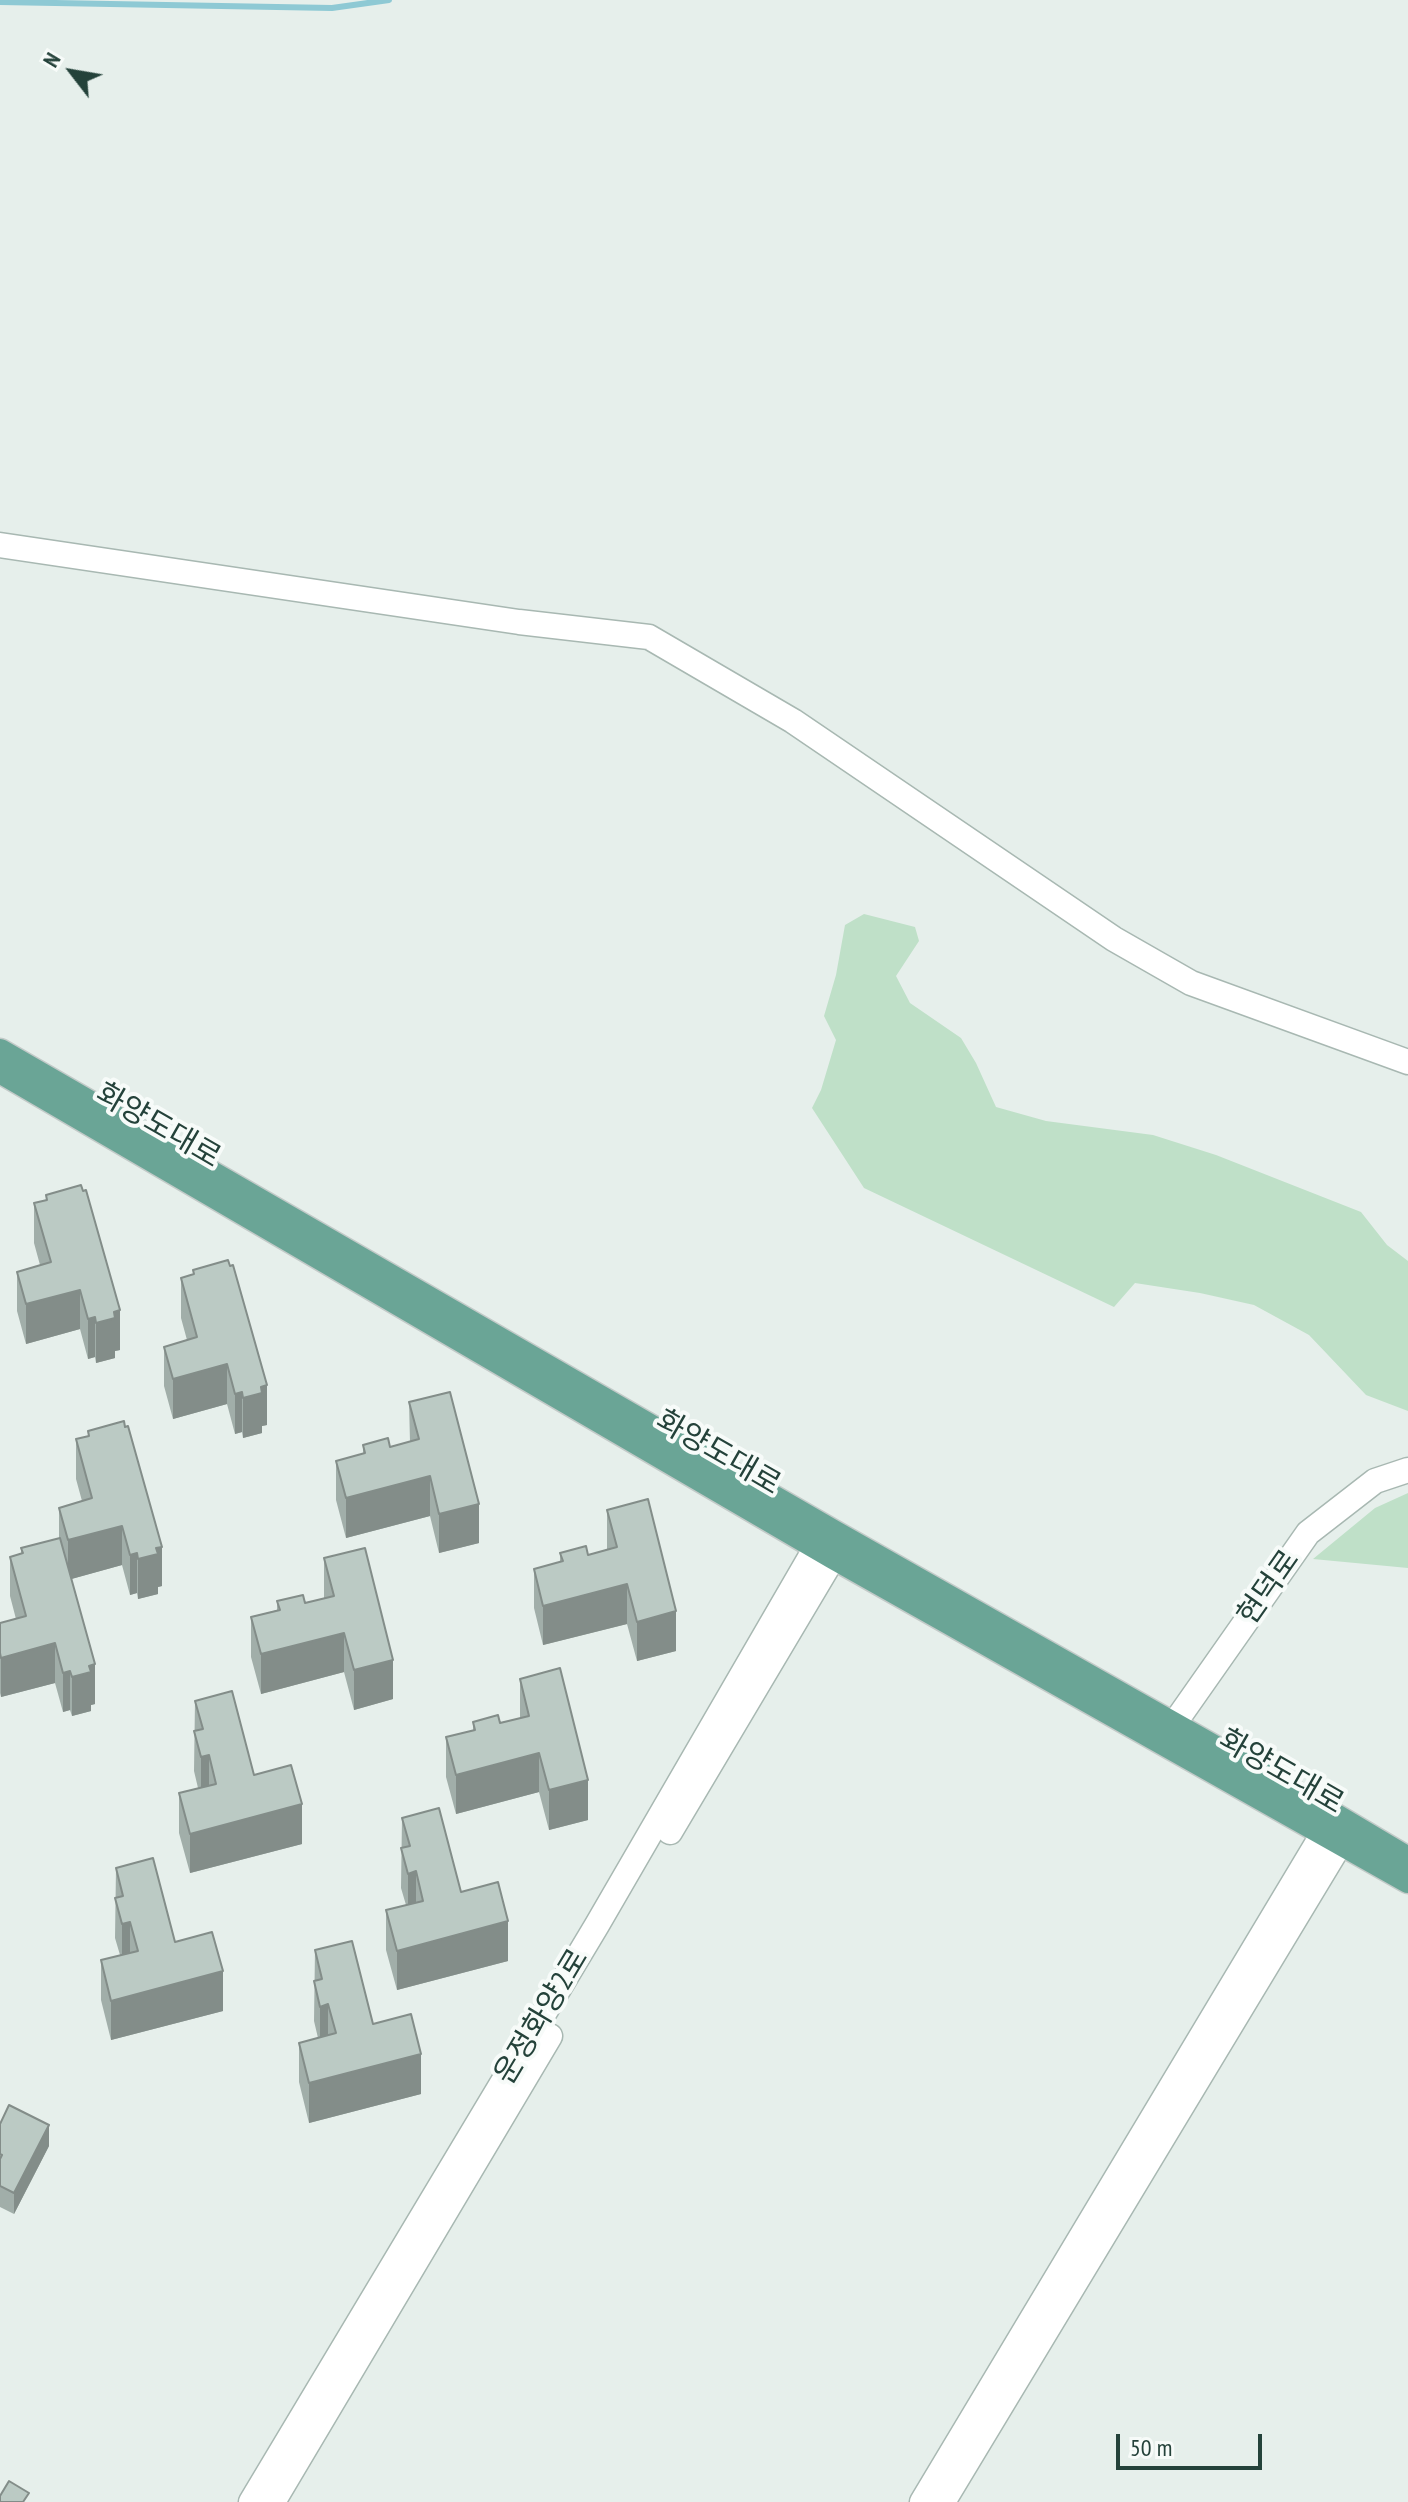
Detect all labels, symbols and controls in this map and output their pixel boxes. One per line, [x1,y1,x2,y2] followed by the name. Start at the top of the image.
[32,32,112,112] north arrow
[36,47,66,72] text: N
[89,1076,227,1176] street label: 화양도대로
[649,1403,787,1503] street label: 화양도대로
[1231,1544,1307,1632] street label: 현덕로
[1212,1722,1350,1822] street label: 화양도대로
[488,1943,596,2091] street label: 운정화양2로
[1120,2418,1266,2468] scale bar
[1130,2432,1172,2463] text: 50 m

